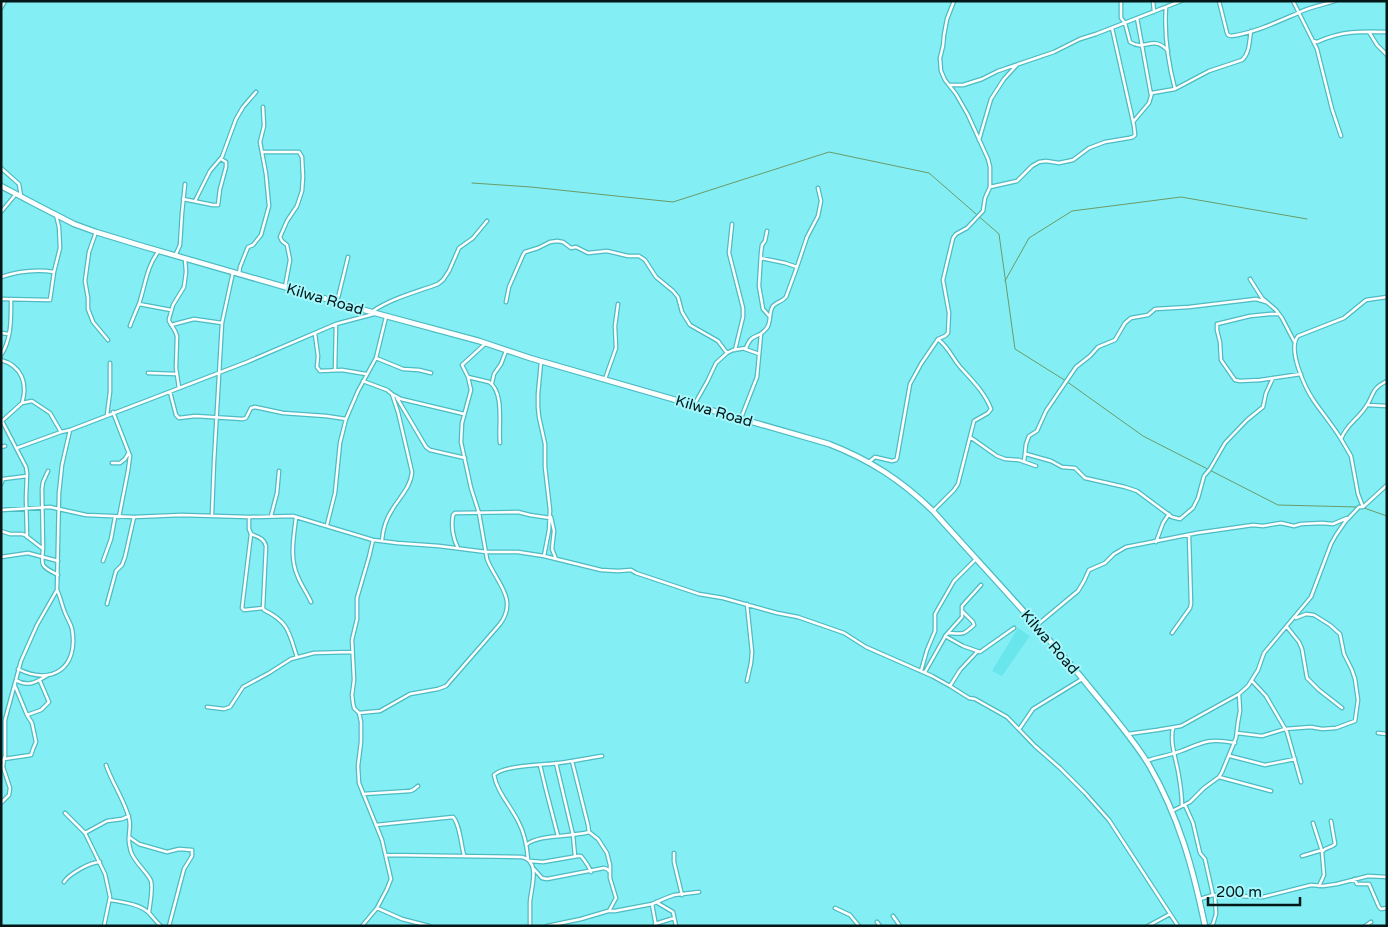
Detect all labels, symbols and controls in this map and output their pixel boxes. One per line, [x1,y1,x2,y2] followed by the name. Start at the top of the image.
[284,279,366,319] street label: Kilwa Road
[673,391,755,431] street label: Kilwa Road
[1017,606,1083,678] street label: Kilwa Road
[1208,874,1300,906] scale bar
[1216,883,1262,901] text: 200 m

